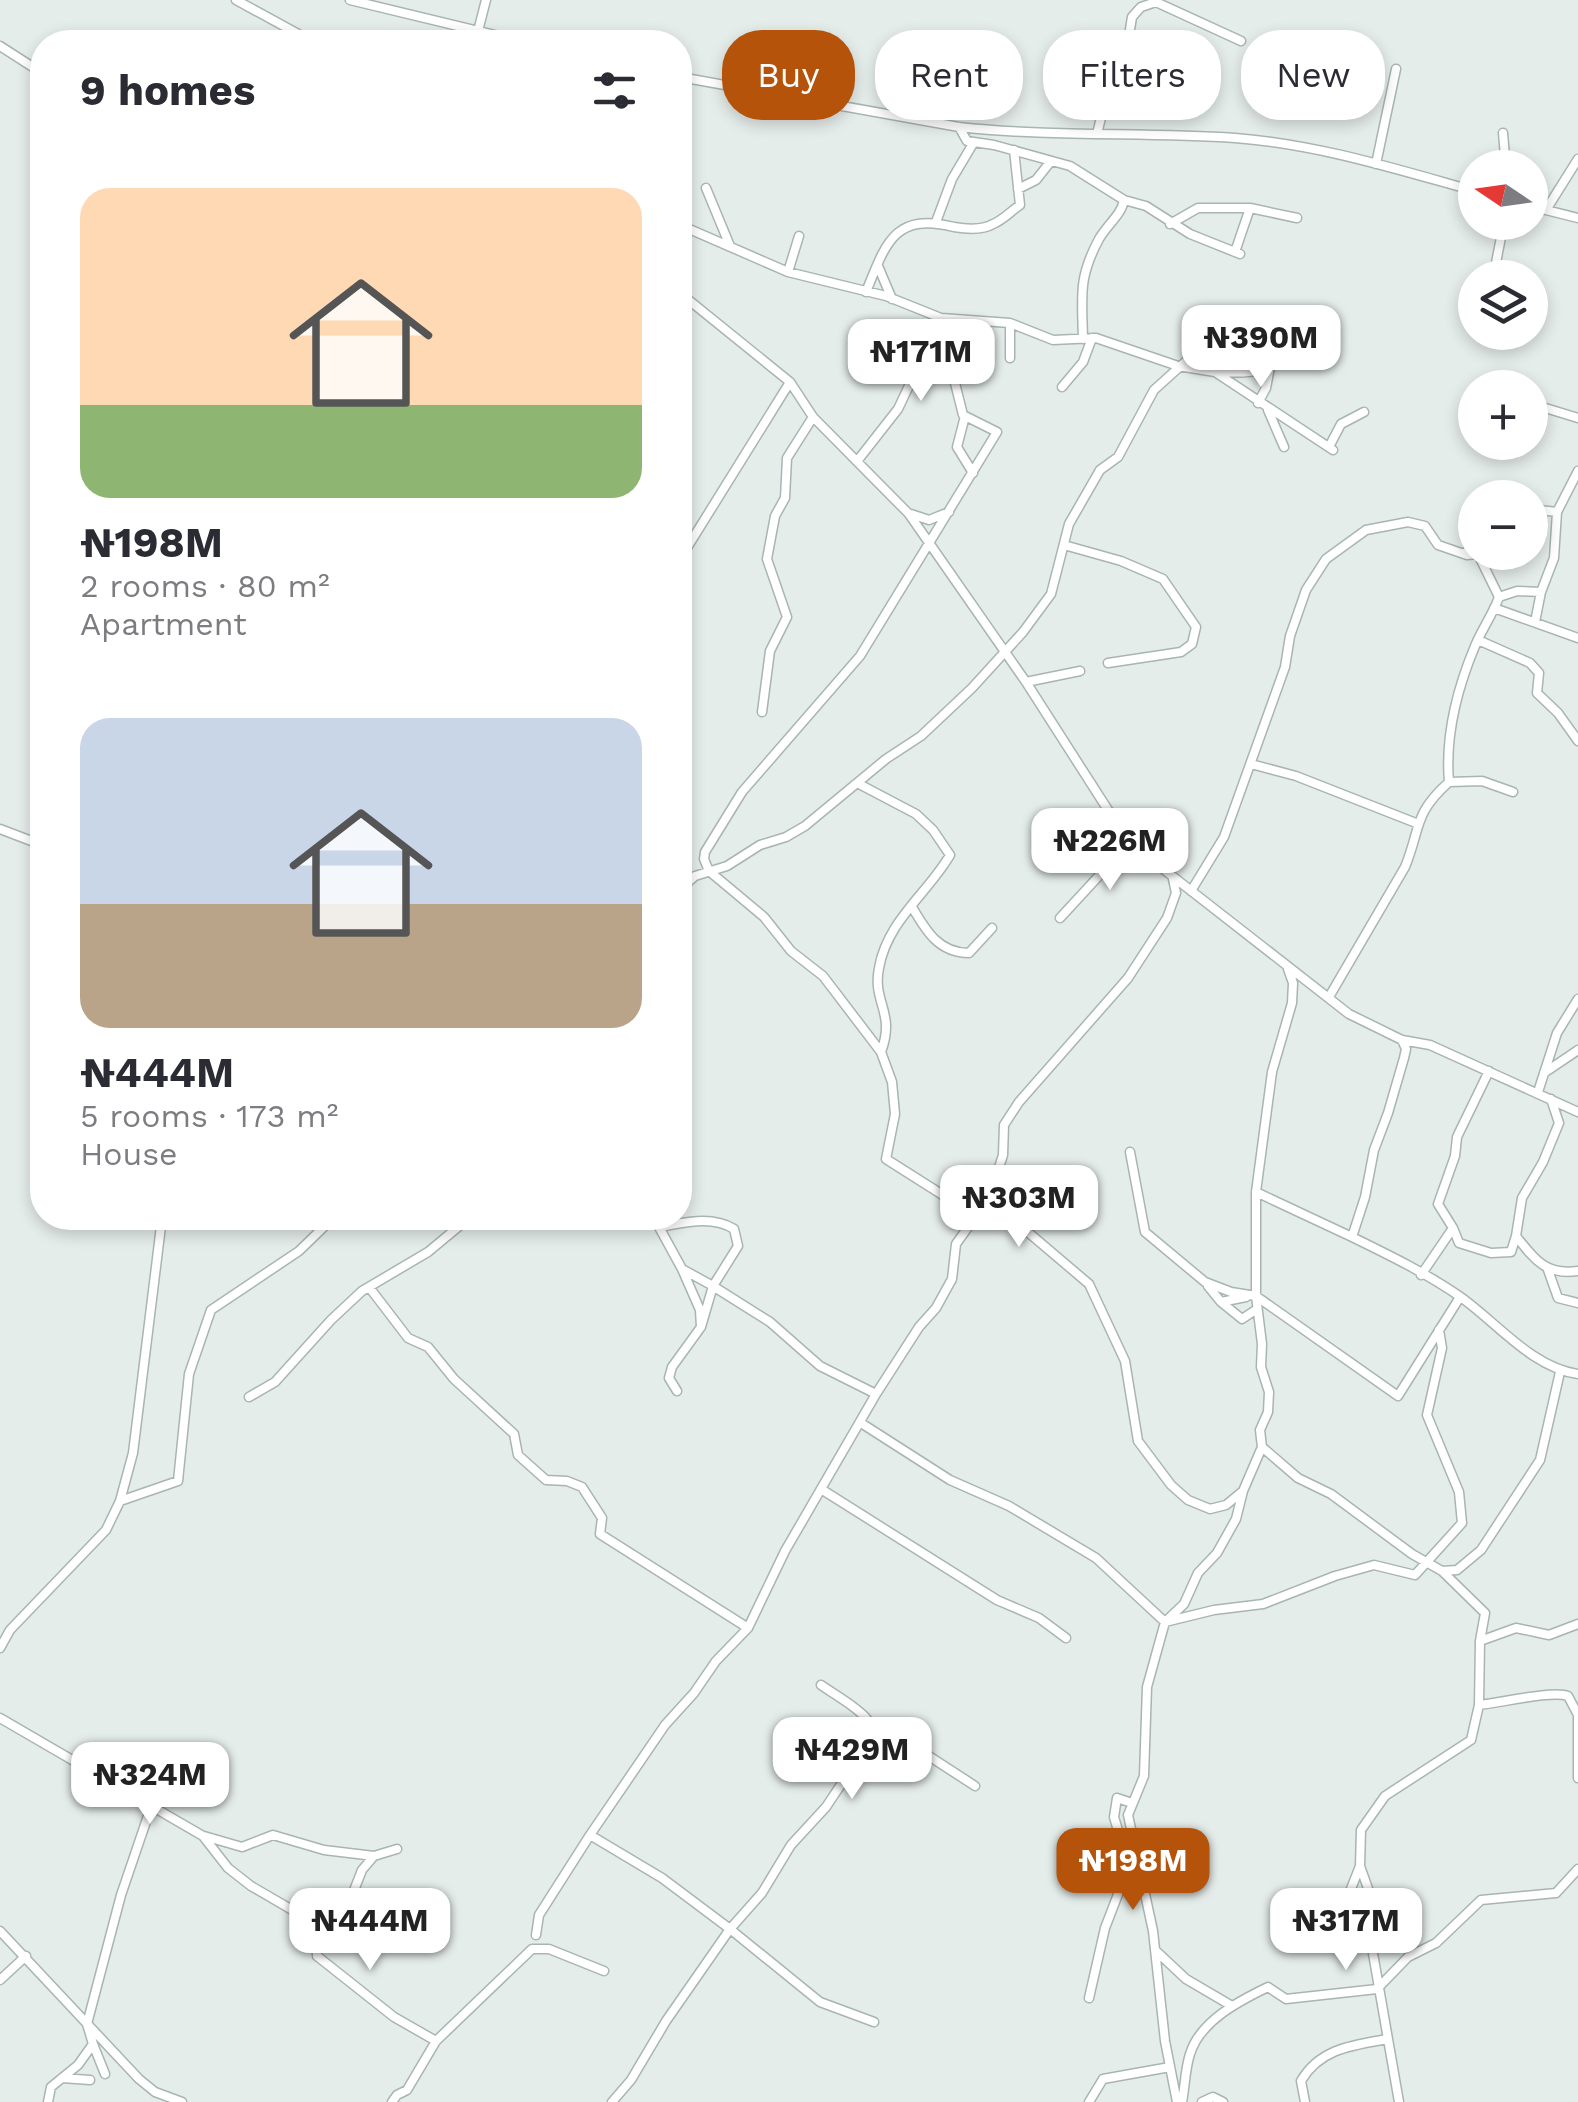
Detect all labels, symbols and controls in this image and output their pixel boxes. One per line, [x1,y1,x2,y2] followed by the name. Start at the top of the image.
[722,30,855,120] chip: Buy
[875,30,1023,120] chip: Rent
[1043,30,1221,120] chip: Filters
[1241,30,1385,120] chip: New
[587,63,642,118] icon: filters
[80,66,255,115] text: 9 homes
[1458,150,1548,240] north arrow
[1458,150,1548,570] map controls
[271,253,451,433] icon: home
[1458,260,1548,350] button: layers
[1191,305,1331,390] pin: ₦390M
[1204,318,1318,356] text: ₦390M
[851,319,991,404] pin: ₦171M
[870,332,972,370] text: ₦171M
[1458,370,1548,460] button: +
[1458,480,1548,570] button: −
[80,518,223,567] text: ₦198M
[80,567,330,605] text: 2 rooms · 80 m²
[80,605,247,643] text: Apartment
[271,783,451,963] icon: home
[1040,808,1180,893] pin: ₦226M
[1053,821,1167,859] text: ₦226M
[80,1048,234,1097] text: ₦444M
[80,1097,338,1135] text: 5 rooms · 173 m²
[80,1135,178,1173] text: House
[949,1165,1089,1250] pin: ₦303M
[962,1178,1076,1216] text: ₦303M
[782,1717,922,1802] pin: ₦429M
[795,1730,909,1768] text: ₦429M
[80,1742,220,1827] pin: ₦324M
[93,1755,207,1793] text: ₦324M
[1063,1828,1203,1913] pin: ₦198M
[1078,1841,1188,1879] text: ₦198M
[300,1888,440,1973] pin: ₦444M
[1276,1888,1416,1973] pin: ₦317M
[311,1901,429,1939] text: ₦444M
[1292,1901,1400,1939] text: ₦317M

